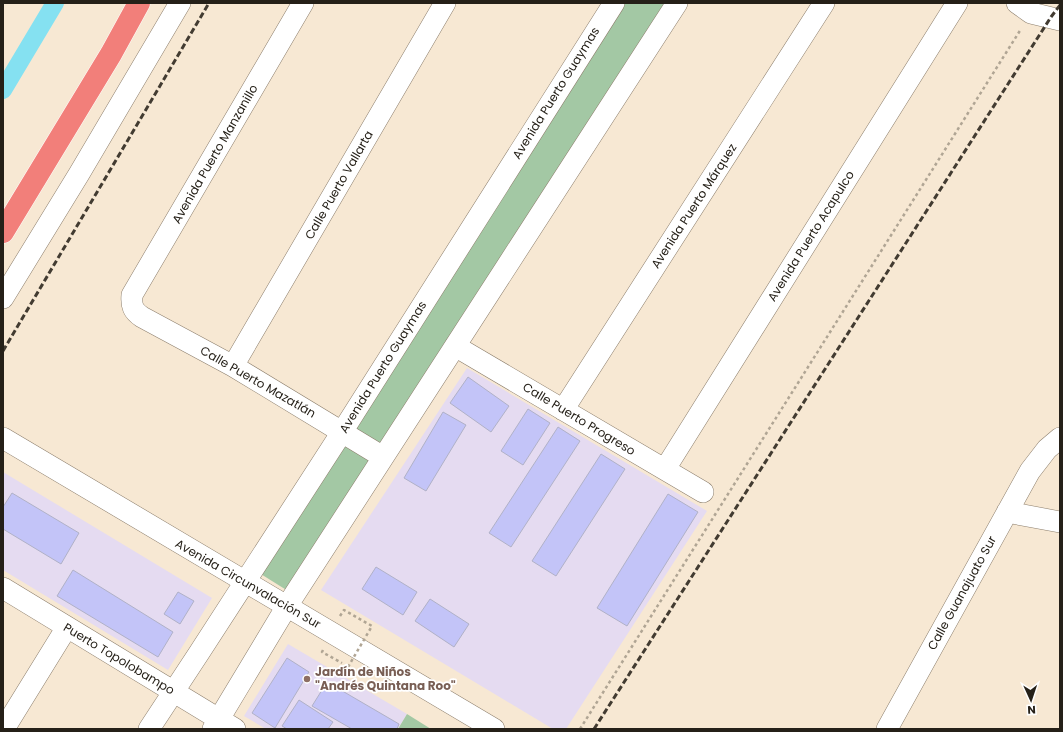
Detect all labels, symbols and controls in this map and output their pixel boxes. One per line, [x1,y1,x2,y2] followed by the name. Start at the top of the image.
[508,23,603,162] street label: Avenida Puerto Guaymas
[168,81,262,226] street label: Avenida Puerto Manzanillo
[300,127,377,242] street label: Calle Puerto Vallarta
[647,140,740,271] street label: Avenida Puerto Márquez
[763,167,858,304] street label: Avenida Puerto Acapulco
[335,297,430,436] street label: Avenida Puerto Guaymas
[197,341,319,422] street label: Calle Puerto Mazatlán
[520,378,639,459] street label: Calle Puerto Progreso
[923,532,1000,653] street label: Calle Guanajuato Sur
[172,535,325,633] street label: Avenida Circunvalación Sur
[61,619,178,699] street label: Puerto Topolobampo
[315,663,456,694] place label: Jardín de Niños "Andrés Quintana Roo"
[302,674,312,684] marker: Jardín de Niños "Andrés Quintana Roo"
[1011,680,1051,720] north arrow
[1027,702,1036,718] text: N

